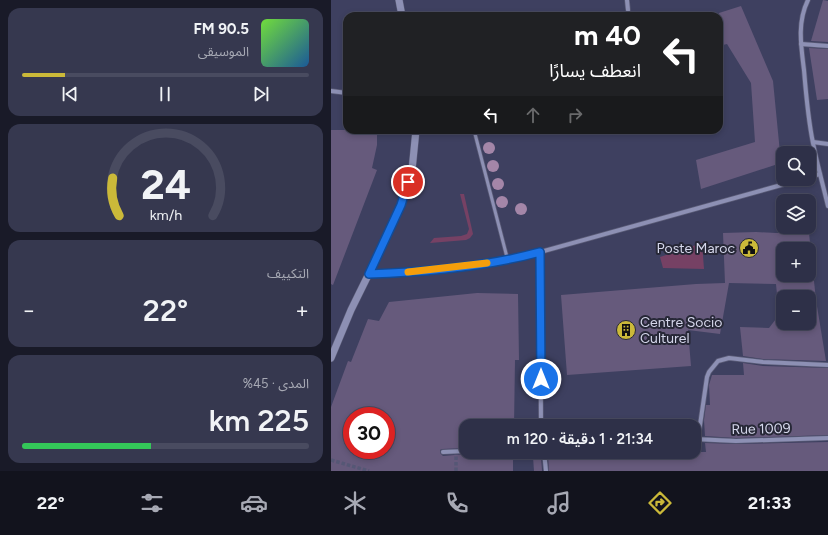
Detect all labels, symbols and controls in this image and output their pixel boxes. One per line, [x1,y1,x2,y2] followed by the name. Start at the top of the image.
[574,18,641,52] text: 40 m
[193,20,249,38] text: 90.5 FM
[655,28,707,80] icon: left
[198,44,249,59] text: الموسيقى
[549,60,641,82] text: انعطف يسارًا
[59,83,81,105] icon: previous
[154,83,176,105] icon: pause
[250,83,272,105] icon: next
[480,104,502,126] icon: left
[522,104,544,126] icon: ahead
[564,104,586,126] icon: right
[776,146,816,330] map controls
[776,146,816,186] button: search
[140,158,191,208] text: 24
[391,165,425,199] pin
[397,171,419,193] icon: arrive
[776,194,816,234] button: layers
[149,205,182,223] text: km/h
[738,237,760,259] public building icon: Poste Maroc
[657,240,735,257] place label: Poste Maroc
[776,242,816,282] button: +
[267,266,309,281] text: التكييف
[776,290,816,330] button: −
[143,292,188,329] text: 22°
[22,297,36,324] text: −
[295,297,309,324] text: +
[640,314,722,347] place label: Centre Socio Culturel
[615,319,637,341] building icon: Centre Socio Culturel
[520,358,562,400] position arrow
[243,376,309,391] text: المدى · 45%
[209,402,309,439] text: 225 km
[343,407,395,459] speed limit sign: 30
[731,420,791,438] street label: Rue 1009
[507,430,653,448] text: 21:34 · 1 دقيقة · 120 m
[138,489,166,517] icon: filters
[240,489,268,517] icon: car
[341,489,369,517] icon: climate
[443,489,471,517] icon: phone
[545,489,573,517] icon: music
[646,489,674,517] icon: directions
[37,492,64,514] text: 22°
[748,492,791,514] text: 21:33

